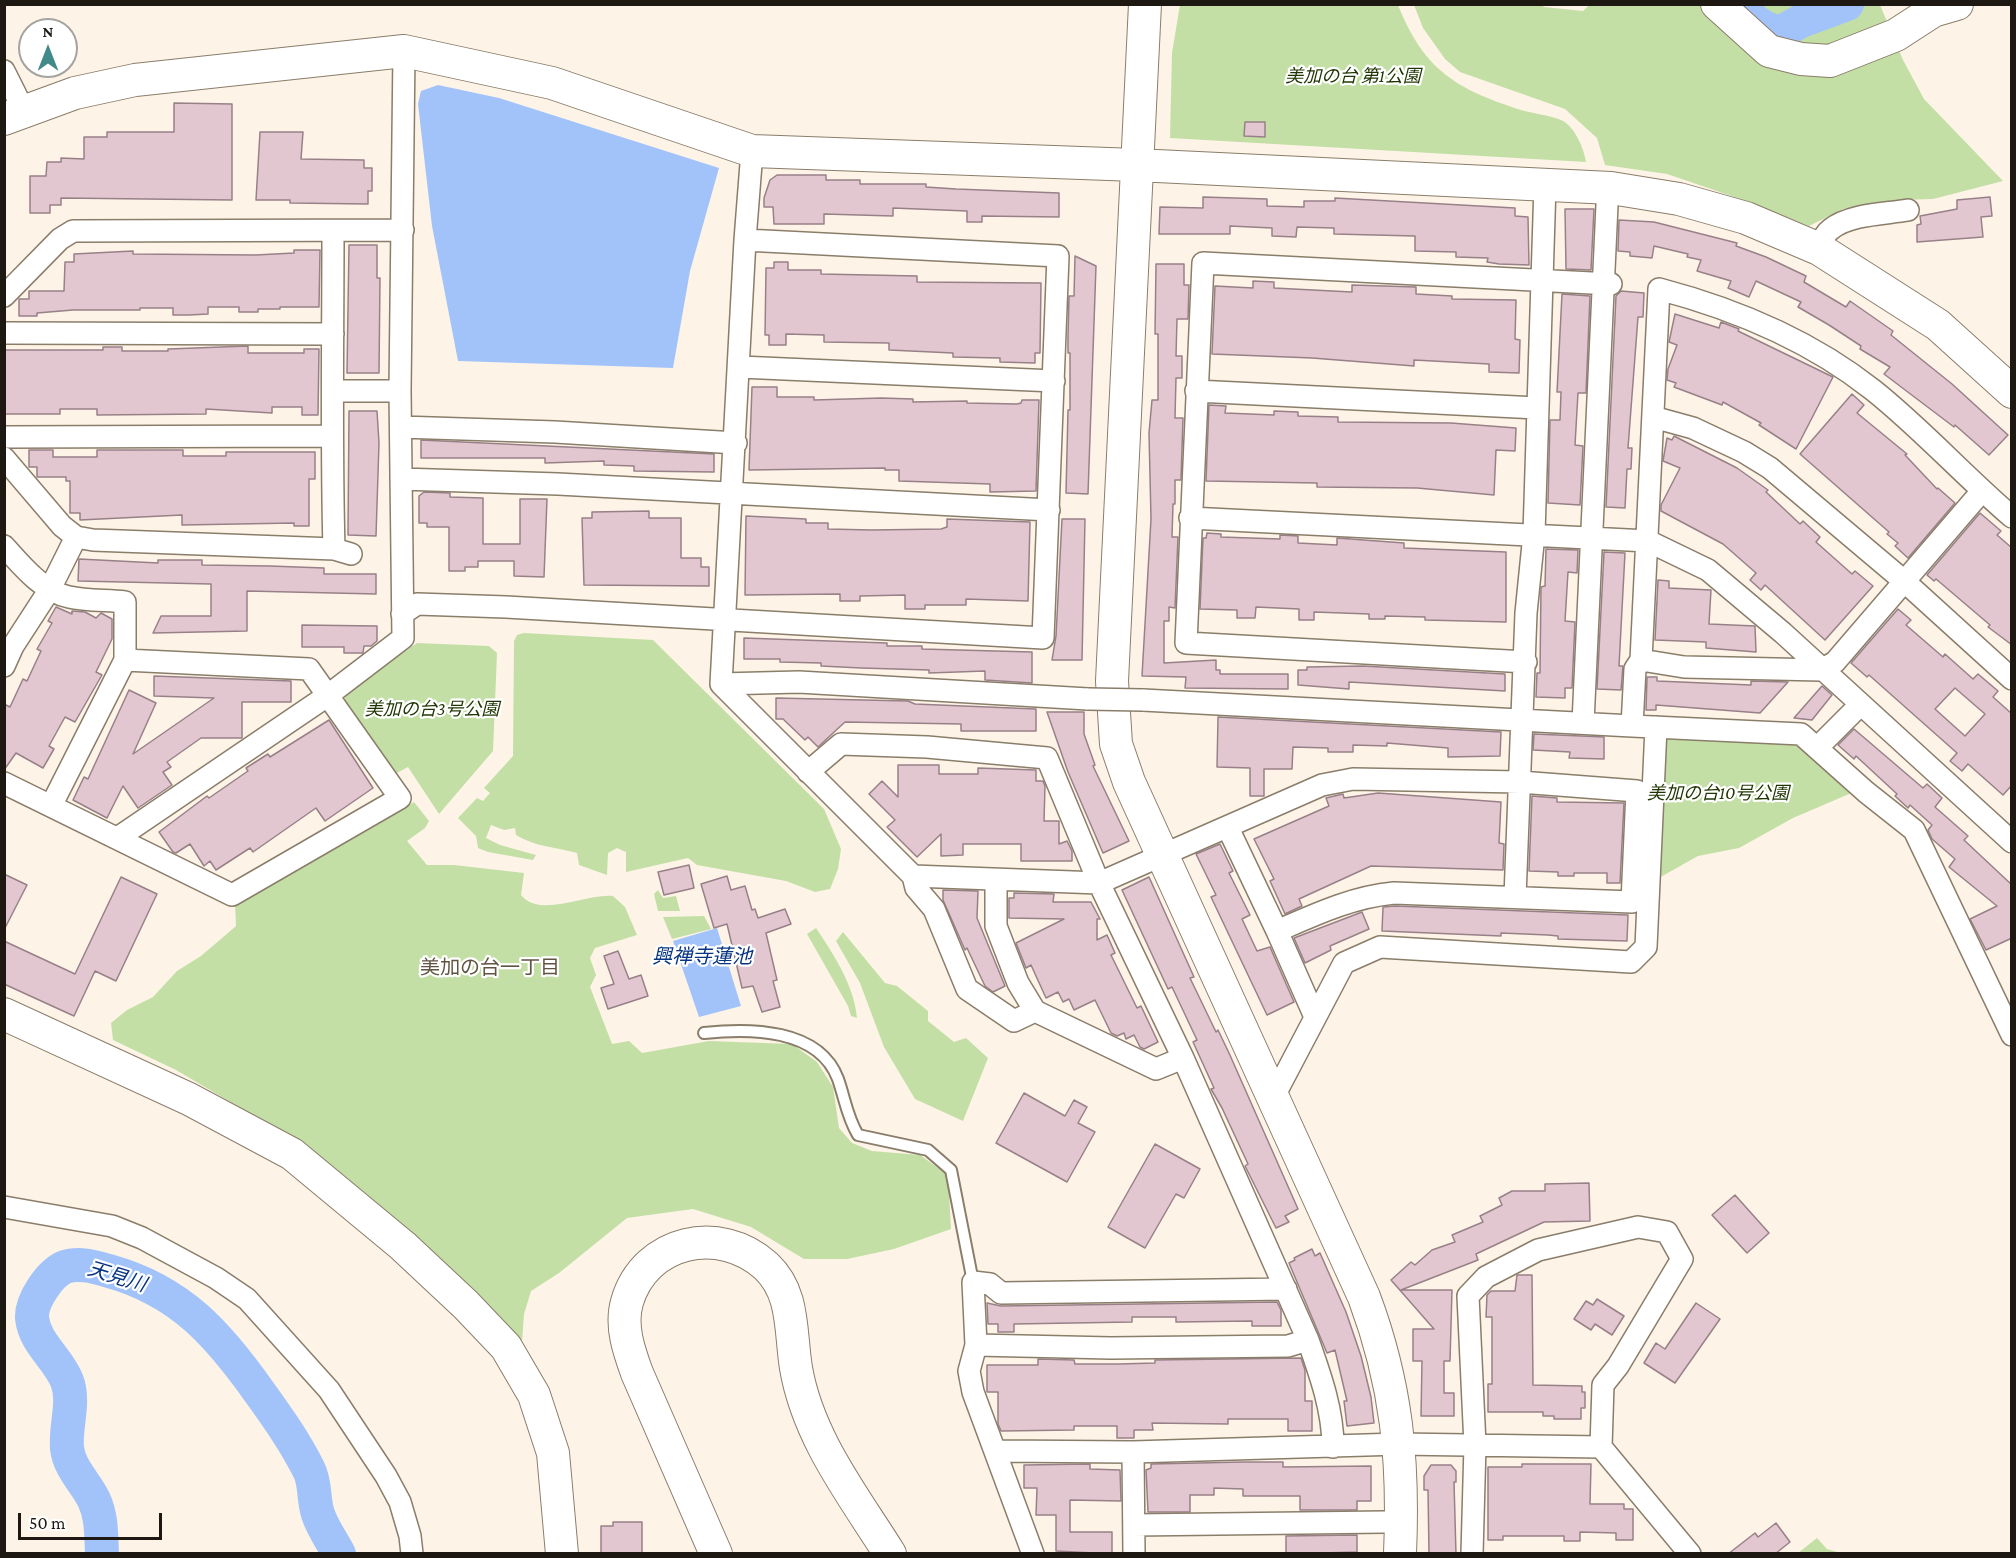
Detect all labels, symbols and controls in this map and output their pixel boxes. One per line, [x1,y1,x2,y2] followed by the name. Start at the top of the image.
[18,18,78,78] north arrow
[43,23,53,40] text: N
[1285,65,1421,87] park label: 美加の台 第1公園
[365,698,499,720] park label: 美加の台3号公園
[1647,782,1789,804] park label: 美加の台10号公園
[652,945,752,969] water label: 興禅寺蓮池
[420,956,560,980] district label: 美加の台一丁目
[85,1257,149,1297] water label: 天見川
[21,1501,165,1539] scale bar
[29,1513,66,1533] text: 50 m

